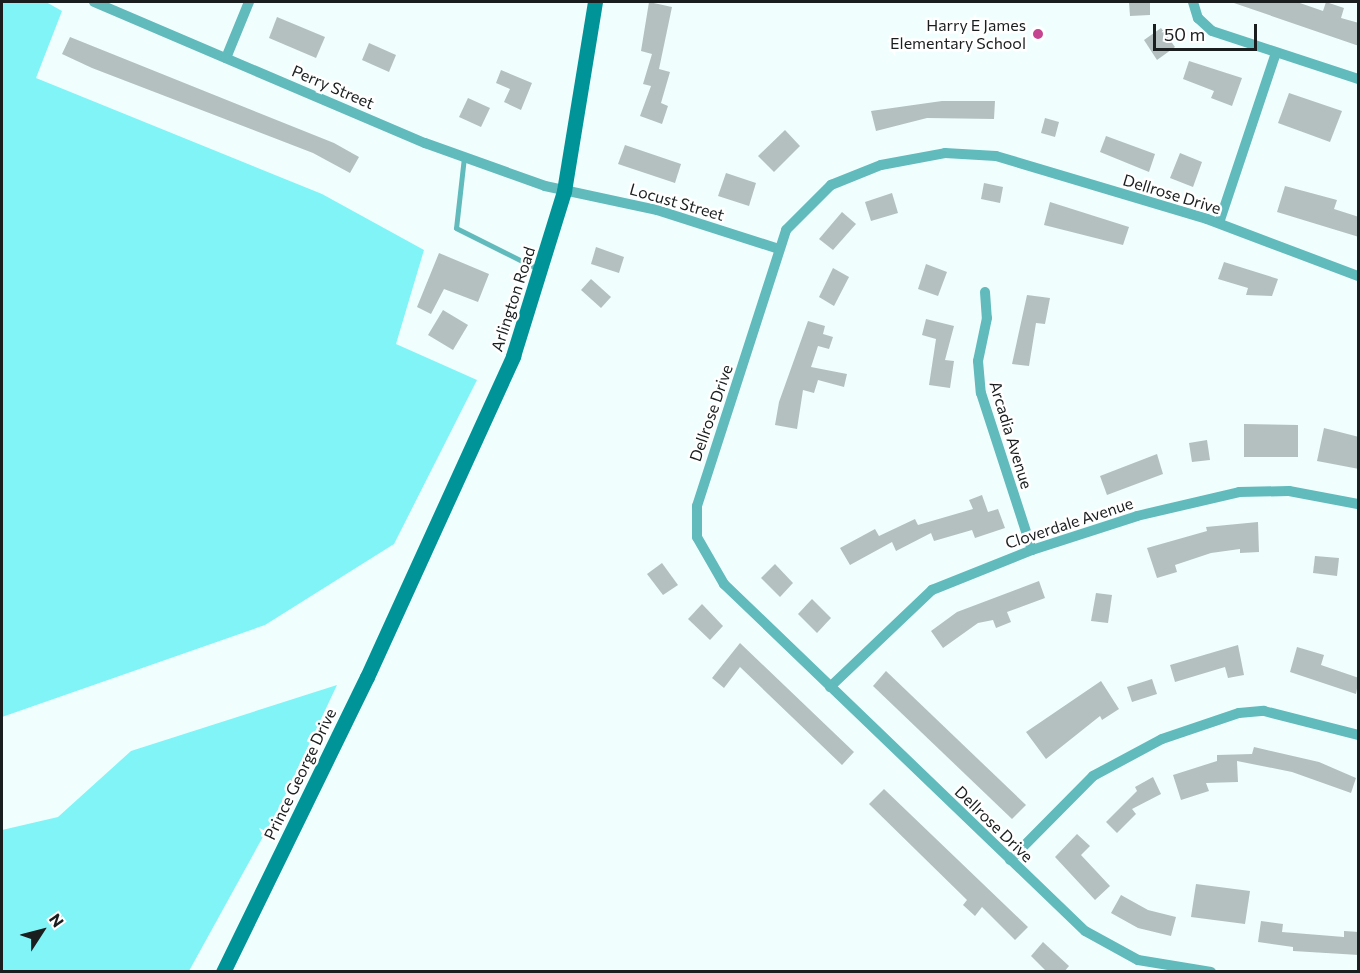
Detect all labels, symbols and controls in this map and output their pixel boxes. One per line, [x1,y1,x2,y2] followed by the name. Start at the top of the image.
[1156,12,1260,50] scale bar
[890,15,1026,53] place label: Harry E James Elementary School
[1164,23,1205,45] text: 50 m
[1031,27,1045,41] marker: Harry E James Elementary School
[289,61,377,113] street label: Perry Street
[1121,170,1223,218] street label: Dellrose Drive
[627,179,727,225] street label: Locust Street
[487,244,539,354] street label: Arlington Road
[685,362,737,464] street label: Dellrose Drive
[986,379,1036,491] street label: Arcadia Avenue
[1003,493,1135,553] street label: Cloverdale Avenue
[260,705,340,843] street label: Prince George Drive
[951,782,1037,866] street label: Dellrose Drive
[12,901,72,961] north arrow
[46,910,68,931] text: N

